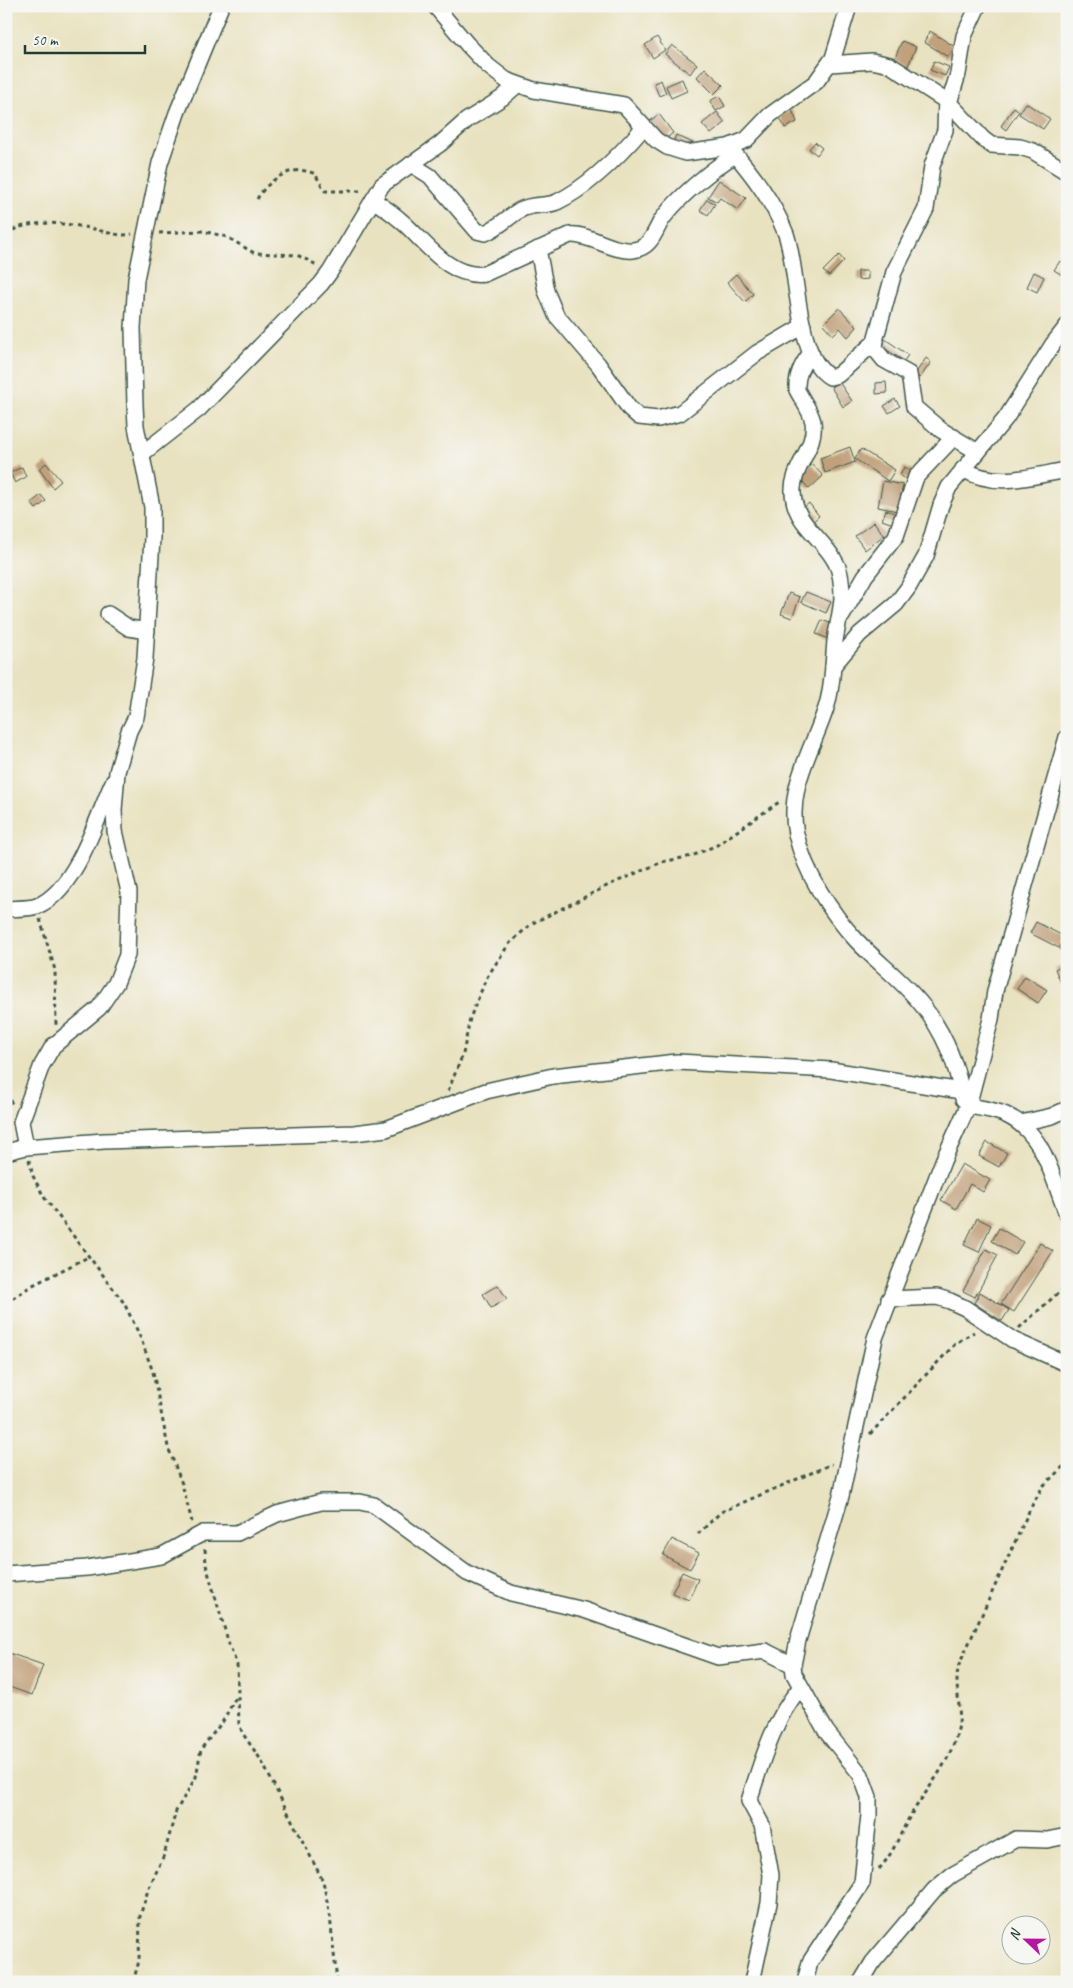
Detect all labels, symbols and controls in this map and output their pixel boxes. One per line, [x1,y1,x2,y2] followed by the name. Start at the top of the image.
[25,22,145,54] scale bar
[32,31,59,50] text: 50 m
[1000,1916,1050,1966] north arrow
[1005,1926,1025,1943] text: N

